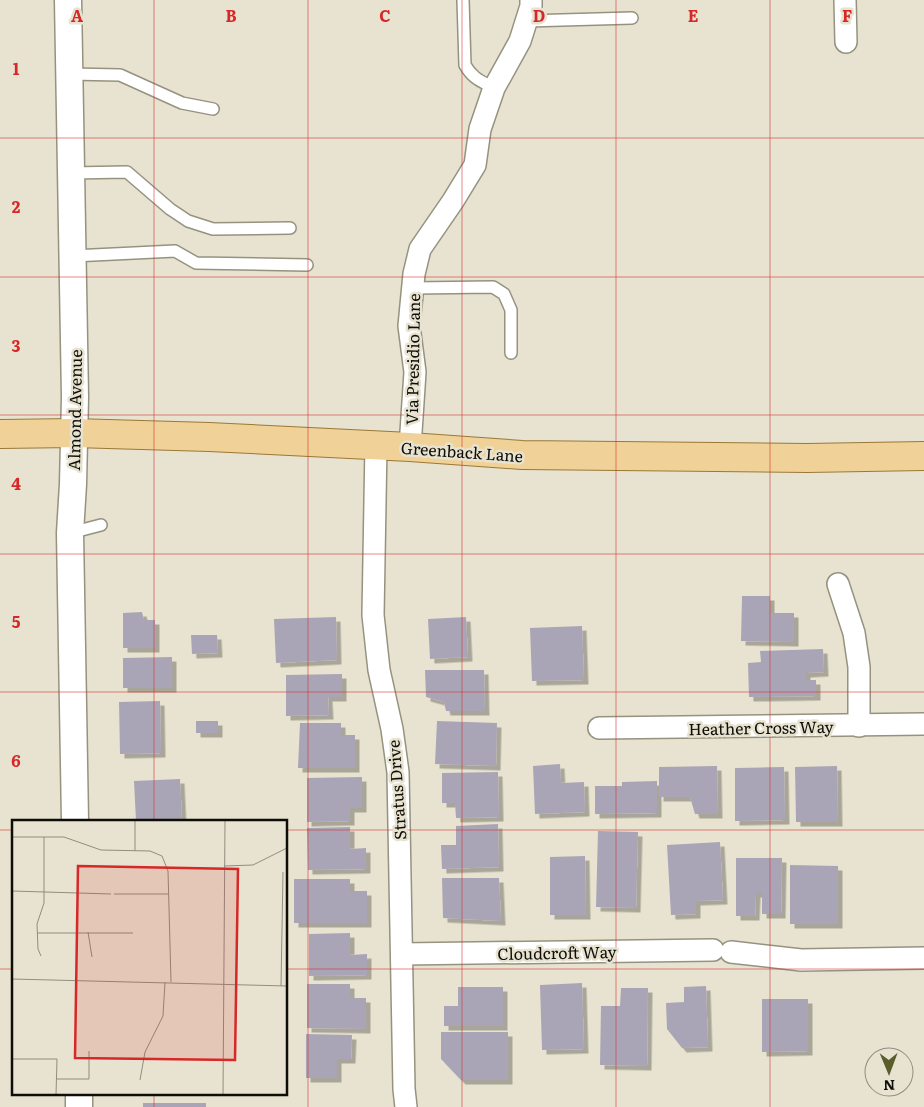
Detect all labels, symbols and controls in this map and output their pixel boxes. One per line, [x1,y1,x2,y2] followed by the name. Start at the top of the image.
[71,3,83,27] text: A
[225,3,237,27] text: B
[379,3,391,27] text: C
[533,3,545,27] text: D
[688,3,699,27] text: E
[842,3,852,27] text: F
[13,56,20,80] text: 1
[12,194,21,218] text: 2
[399,293,425,425] street label: Via Presidio Lane
[12,333,21,357] text: 3
[61,349,87,471] street label: Almond Avenue
[400,435,524,467] street label: Greenback Lane
[11,471,21,495] text: 4
[12,609,21,633] text: 5
[688,714,835,740] street label: Heather Cross Way
[381,739,411,841] street label: Stratus Drive
[11,748,21,772] text: 6
[12,820,288,1094] inset map
[497,939,618,965] street label: Cloudcroft Way
[864,1047,914,1097] north arrow
[883,1076,895,1096] text: N

